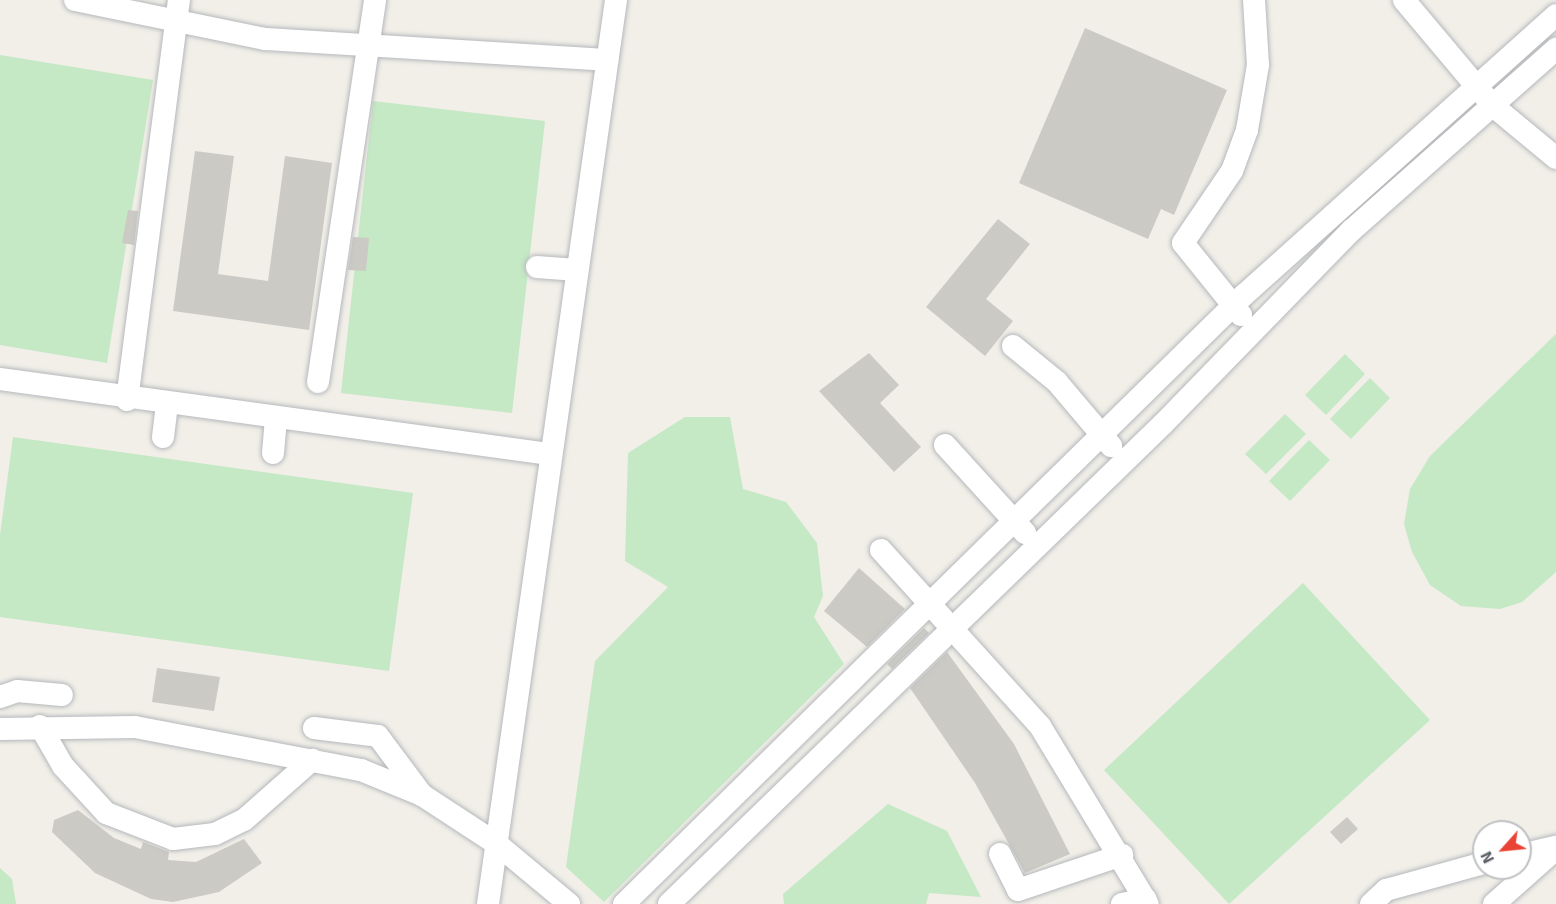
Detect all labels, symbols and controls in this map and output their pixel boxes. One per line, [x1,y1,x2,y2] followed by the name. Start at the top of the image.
[1472,820,1532,880] north arrow
[1476,848,1499,867] text: N

